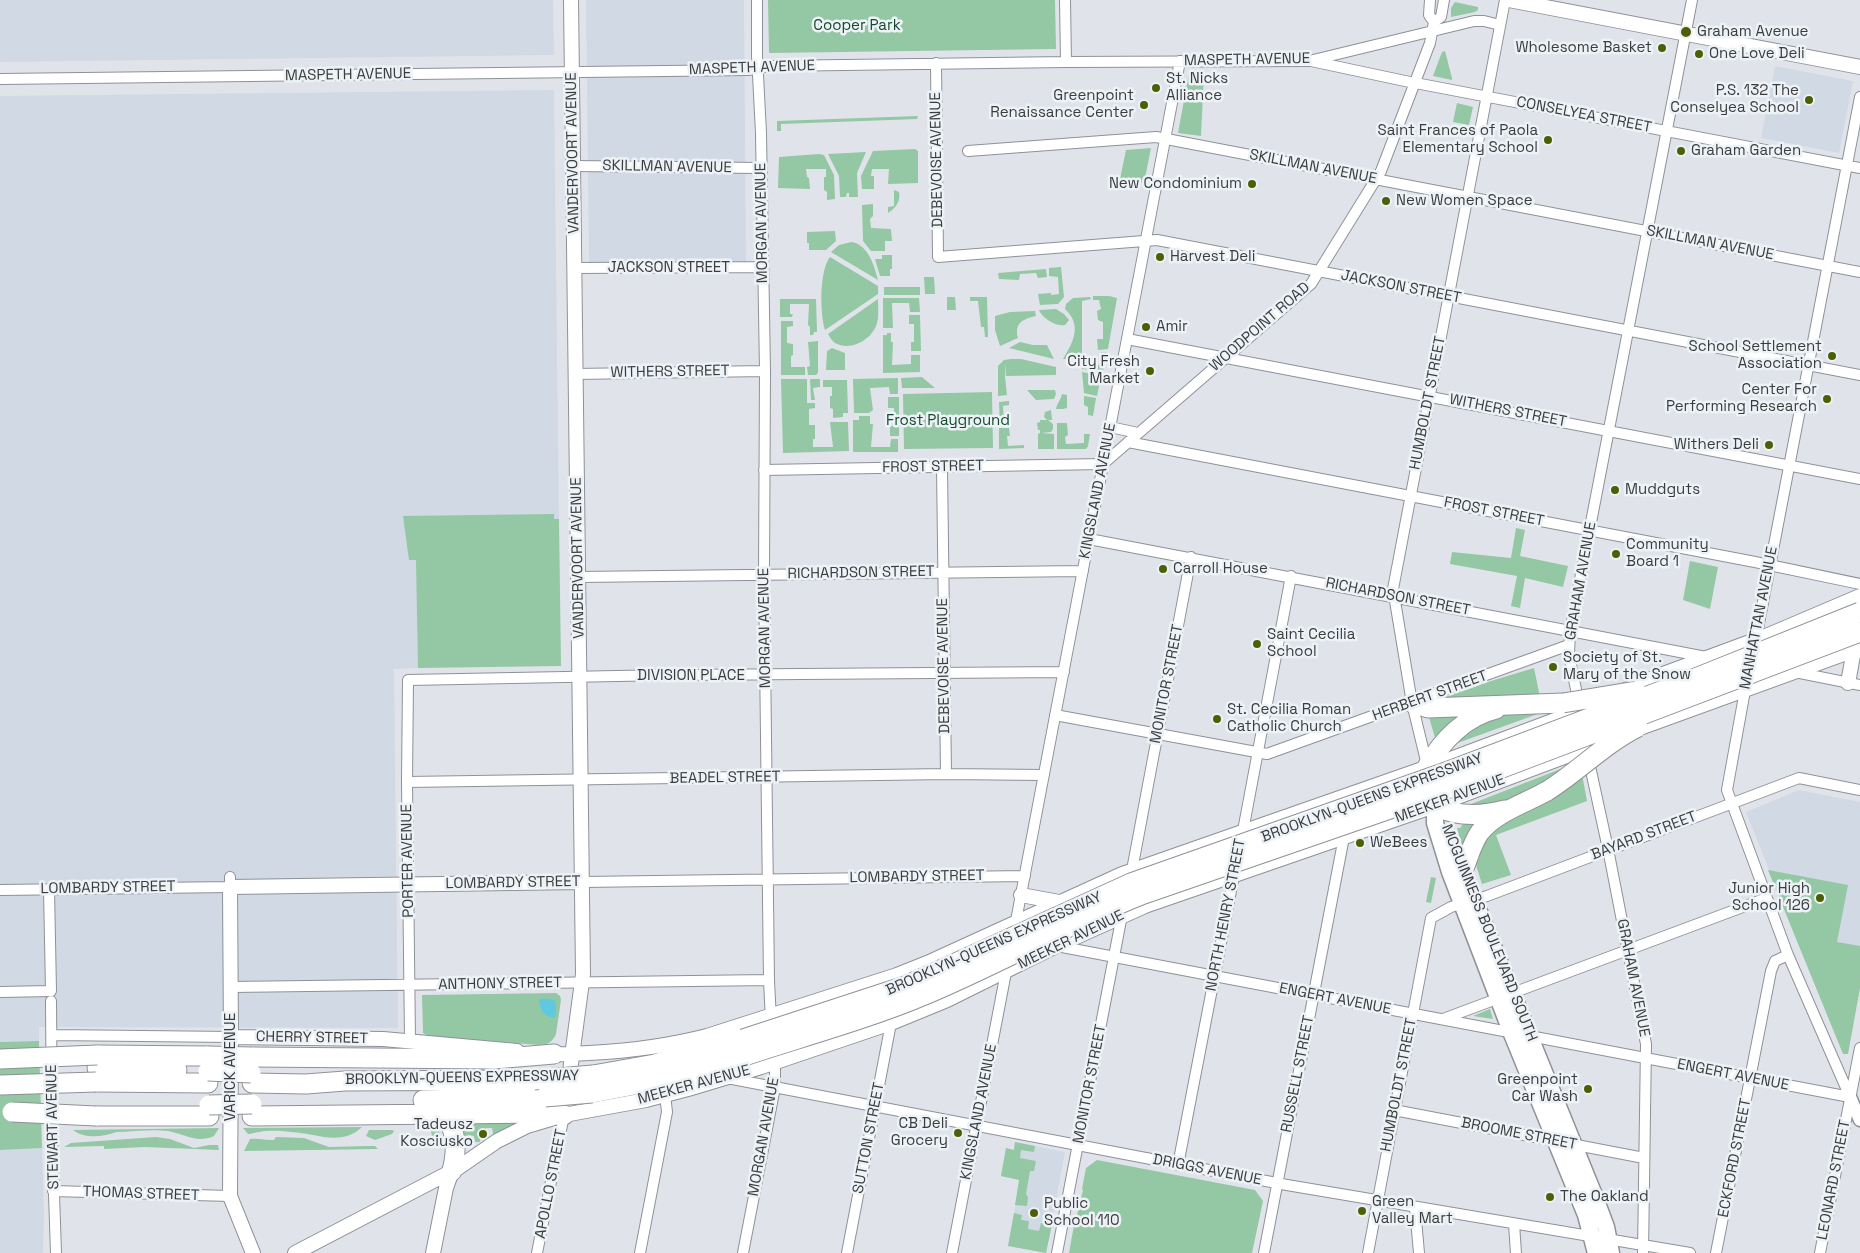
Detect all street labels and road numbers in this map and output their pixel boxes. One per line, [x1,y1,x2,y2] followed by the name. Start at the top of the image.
[1184,50,1310,70] street label: MASPETH AVENUE
[689,57,815,79] street label: MASPETH AVENUE
[285,65,411,85] street label: MASPETH AVENUE
[563,72,583,234] street label: VANDERVOORT AVENUE
[927,92,947,228] street label: DEBEVOISE AVENUE
[1515,93,1653,137] street label: CONSELYEA STREET
[1248,146,1378,188] street label: SKILLMAN AVENUE
[602,157,732,177] street label: SKILLMAN AVENUE
[752,163,772,283] street label: MORGAN AVENUE
[1645,222,1775,264] street label: SKILLMAN AVENUE
[608,259,730,277] street label: JACKSON STREET
[1339,267,1463,307] street label: JACKSON STREET
[1206,279,1314,375] street label: WOODPOINT ROAD
[1406,335,1450,471] street label: HUMBOLDT STREET
[610,362,730,382] street label: WITHERS STREET
[1448,391,1568,431] street label: WITHERS STREET
[1076,422,1120,560] street label: KINGSLAND AVENUE
[882,457,984,477] street label: FROST STREET
[568,477,588,639] street label: VANDERVOORT AVENUE
[1442,493,1546,531] street label: FROST STREET
[1562,520,1600,642] street label: GRAHAM AVENUE
[1736,545,1782,691] street label: MANHATTAN AVENUE
[787,563,935,583] street label: RICHARDSON STREET
[755,568,775,688] street label: MORGAN AVENUE
[1324,574,1472,620] street label: RICHARDSON STREET
[934,598,954,734] street label: DEBEVOISE AVENUE
[1147,623,1187,745] street label: MONITOR STREET
[637,667,745,685] street label: DIVISION PLACE
[1370,667,1490,725] street label: HERBERT STREET
[1259,749,1485,847] street label: BROOKLYN-QUEENS EXPRESSWAY
[669,768,781,788] street label: BEADEL STREET
[1393,771,1507,827] street label: MEEKER AVENUE
[398,804,418,918] street label: PORTER AVENUE
[1589,808,1699,864] street label: BAYARD STREET
[1437,822,1541,1044] street label: MCGUINNESS BOULEVARD SOUTH
[1202,837,1250,993] street label: NORTH HENRY STREET
[849,867,985,887] street label: LOMBARDY STREET
[445,873,581,893] street label: LOMBARDY STREET
[40,878,176,898] street label: LOMBARDY STREET
[883,888,1105,1000] street label: BROOKLYN-QUEENS EXPRESSWAY
[1015,907,1127,973] street label: MEEKER AVENUE
[1613,918,1653,1038] street label: GRAHAM AVENUE
[438,974,562,994] street label: ANTHONY STREET
[1278,979,1392,1019] street label: ENGERT AVENUE
[222,1013,240,1121] street label: VARICK AVENUE
[1278,1014,1318,1134] street label: RUSSELL STREET
[1377,1017,1421,1153] street label: HUMBOLDT STREET
[1070,1023,1110,1145] street label: MONITOR STREET
[256,1028,368,1048] street label: CHERRY STREET
[957,1043,1001,1181] street label: KINGSLAND AVENUE
[1676,1055,1790,1095] street label: ENGERT AVENUE
[636,1061,752,1109] street label: MEEKER AVENUE
[43,1064,63,1190] street label: STEWART AVENUE
[345,1067,579,1089] street label: BROOKLYN-QUEENS EXPRESSWAY
[745,1076,783,1198] street label: MORGAN AVENUE
[849,1081,889,1195] street label: SUTTON STREET
[1715,1097,1755,1219] street label: ECKFORD STREET
[1460,1114,1578,1154] street label: BROOME STREET
[1814,1118,1854,1242] street label: LEONARD STREET
[532,1128,570,1240] street label: APOLLO STREET
[1151,1151,1263,1189] street label: DRIGGS AVENUE
[82,1183,200,1205] street label: THOMAS STREET

